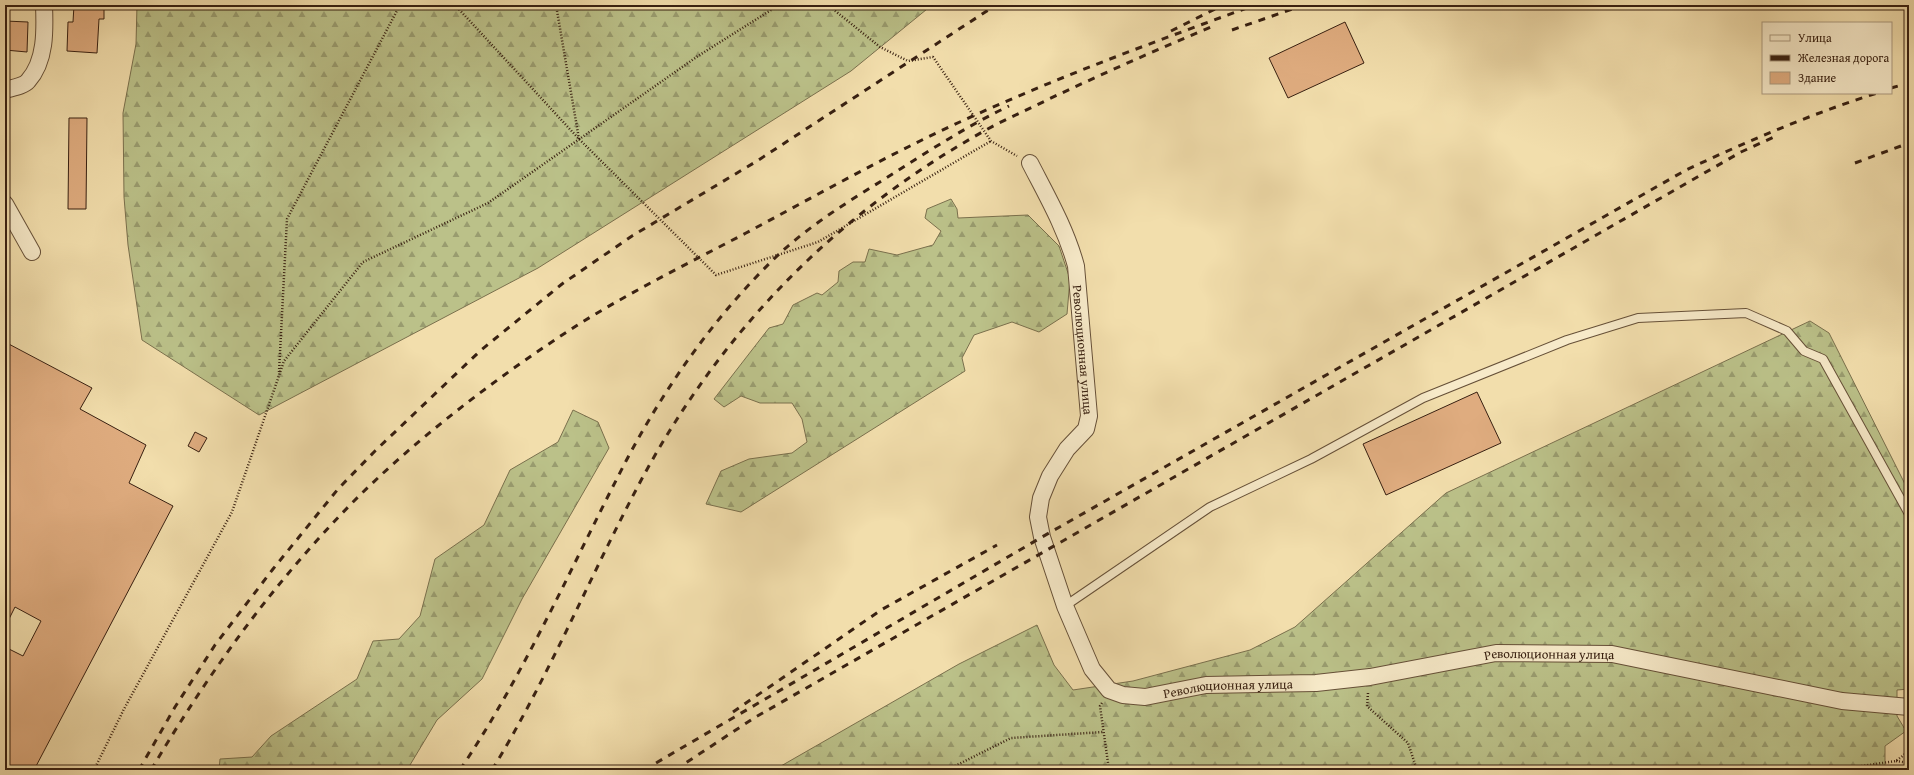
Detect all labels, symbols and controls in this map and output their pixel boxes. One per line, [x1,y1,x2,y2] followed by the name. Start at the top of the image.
[1762,22,1892,94] legend
[1798,29,1832,46] text: Улица
[1797,49,1889,66] text: Железная дорога
[1798,69,1837,86] text: Здание
[1068,284,1098,416] street label: Революционная улица
[1482,644,1615,665] street label: Революционная улица
[1162,674,1294,703] street label: Революционная улица

